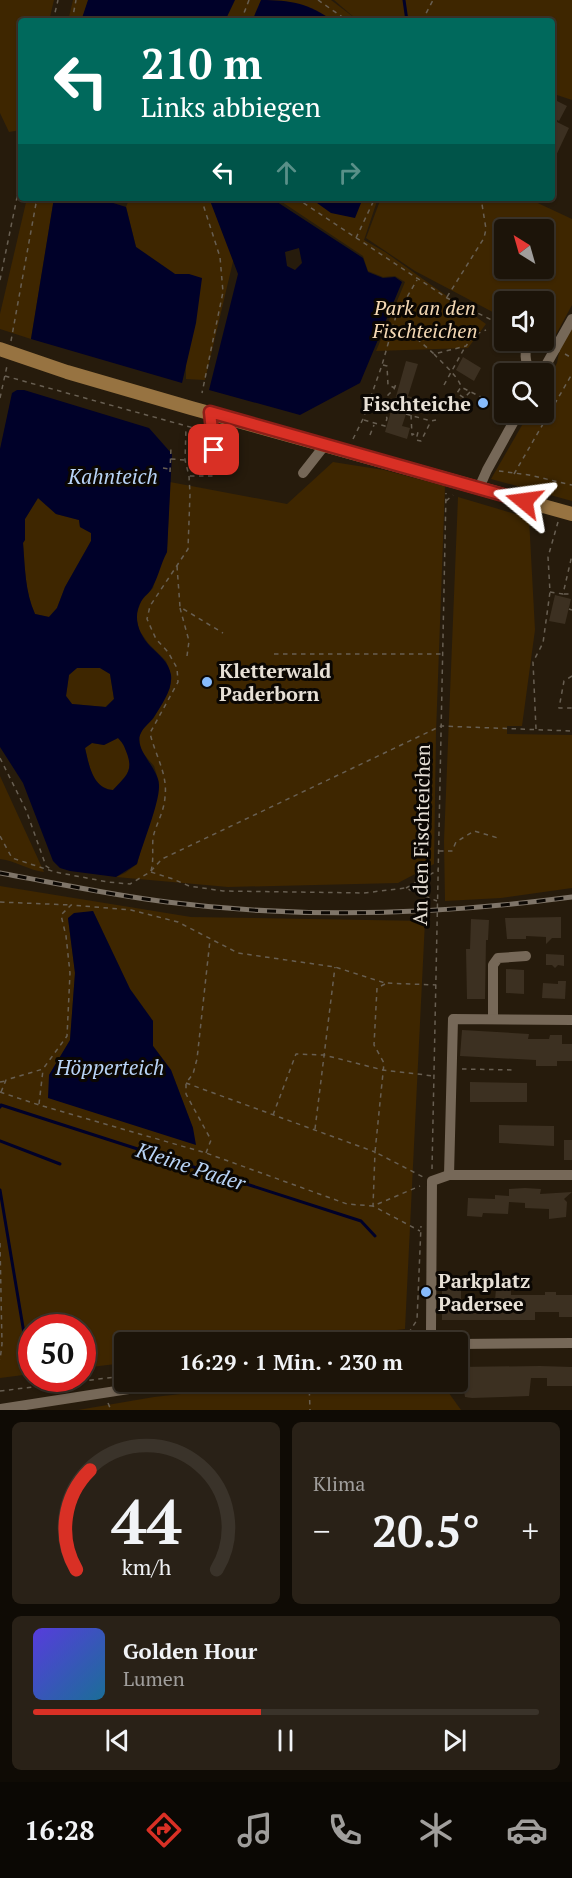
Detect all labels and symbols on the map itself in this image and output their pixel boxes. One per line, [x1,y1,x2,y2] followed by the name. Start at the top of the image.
[494,219,554,279] north arrow
[372,294,477,344] park label: Park an den Fischteichen
[363,390,471,417] place label: Fischteiche
[476,396,490,410] marker: Fischteiche
[188,424,239,475] pin
[67,462,158,490] water label: Kahnteich
[492,469,556,533] position arrow
[219,657,331,707] place label: Kletterwald Paderborn
[200,675,214,689] marker: Kletterwald Paderborn
[406,744,436,926] street label: An den Fischteichen
[55,1053,165,1081] water label: Höpperteich
[132,1135,250,1197] water label: Kleine Pader
[438,1267,530,1317] place label: Parkplatz Padersee
[419,1285,433,1299] marker: Parkplatz Padersee
[18,1314,96,1392] speed limit sign: 50

